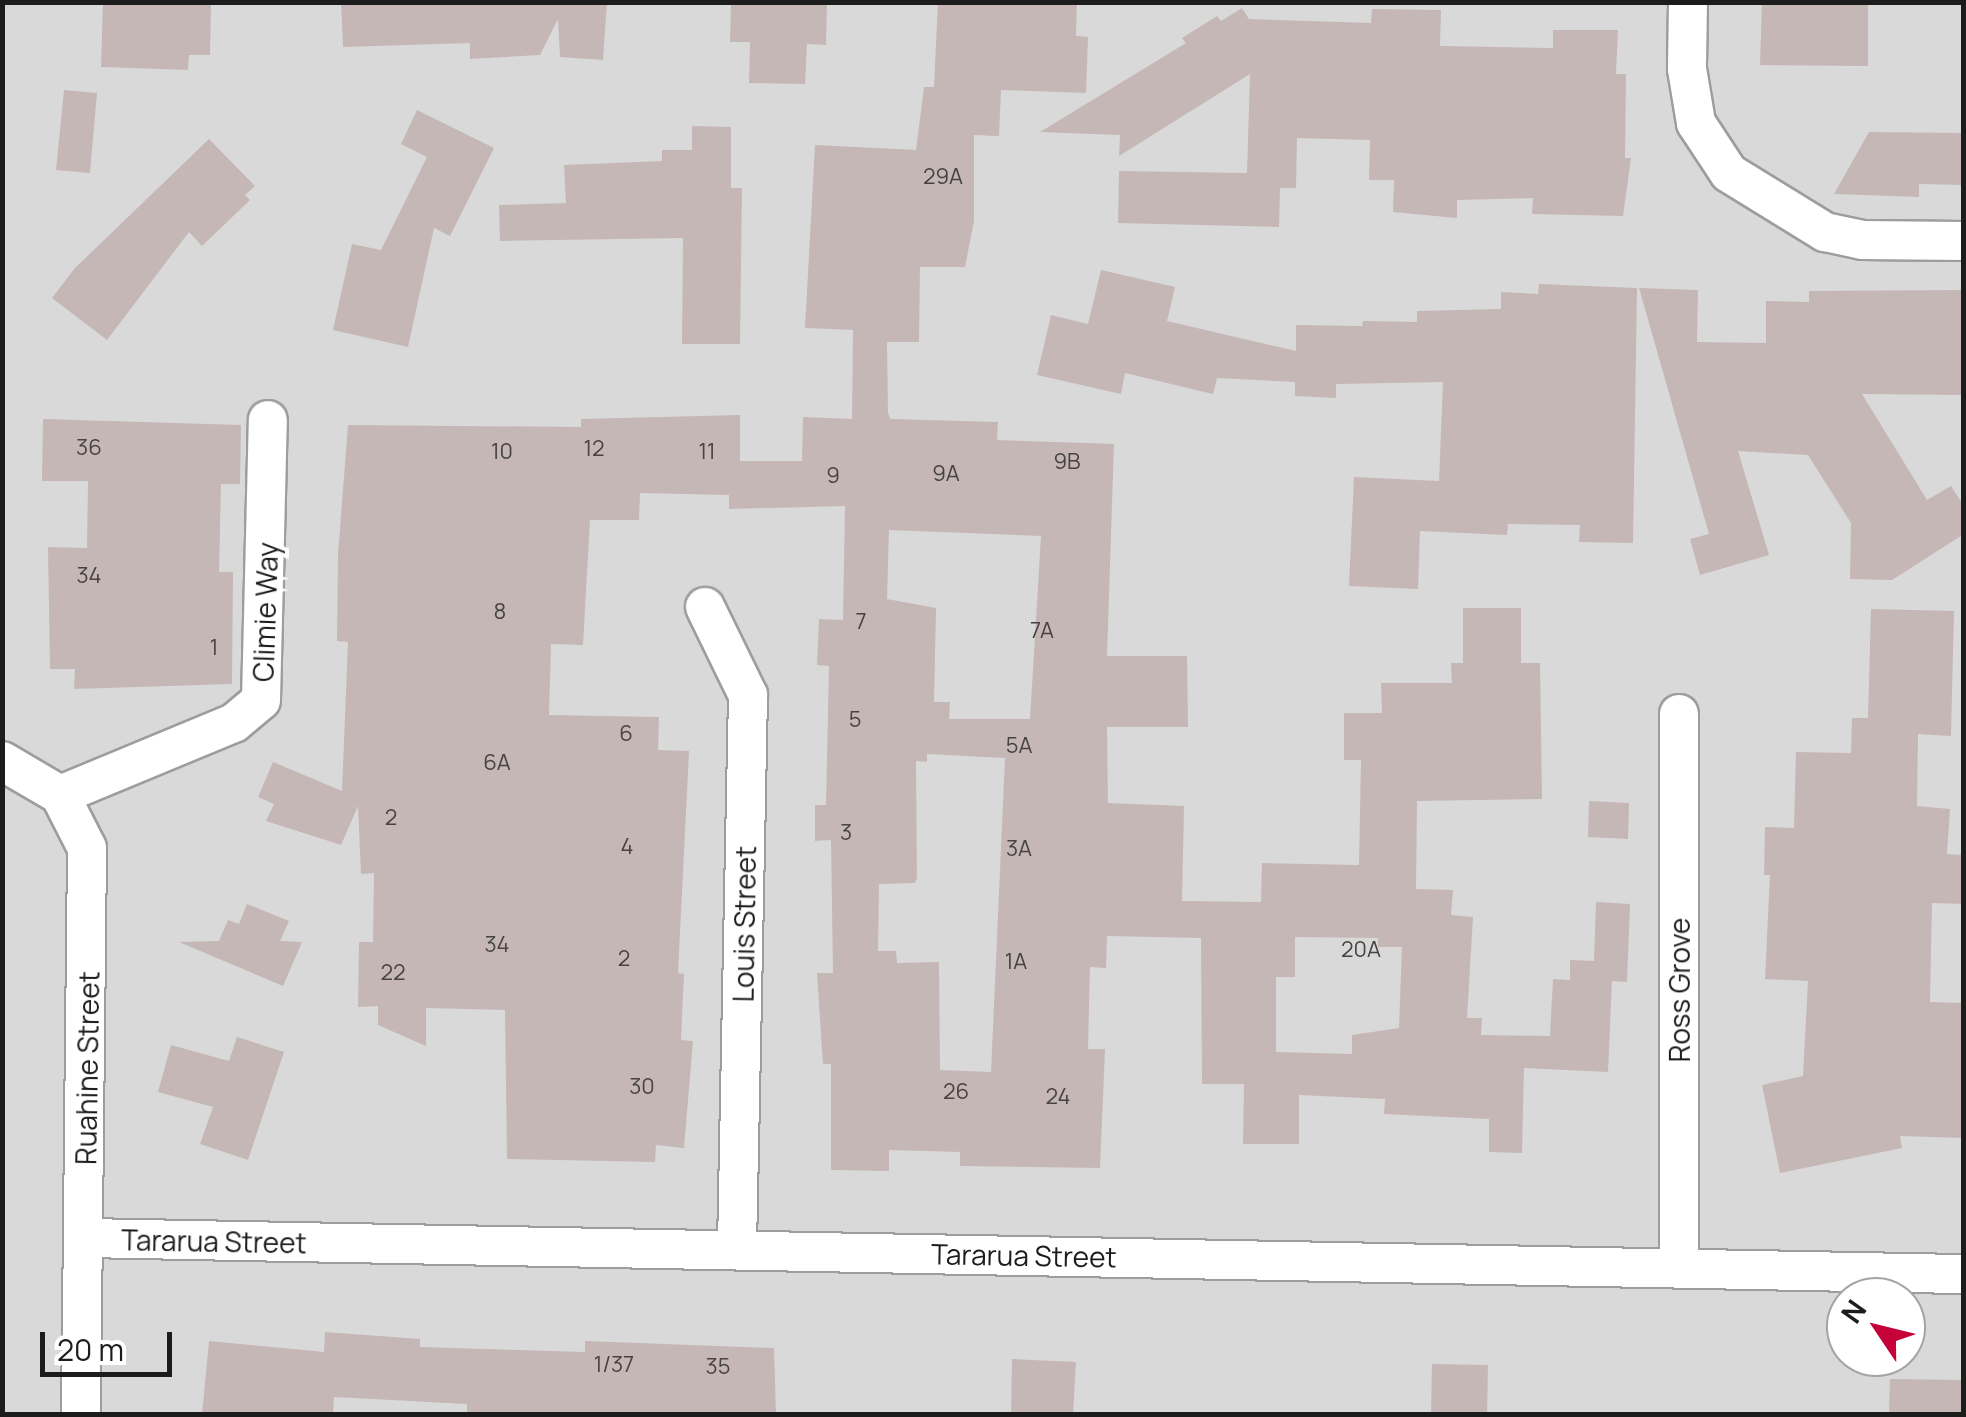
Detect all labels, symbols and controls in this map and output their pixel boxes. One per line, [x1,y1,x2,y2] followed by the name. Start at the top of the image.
[923,164,963,190] house number: 29A
[76,435,102,461] house number: 36
[583,436,605,462] house number: 12
[491,439,513,465] house number: 10
[698,439,716,465] house number: 11
[1053,449,1081,475] house number: 9B
[932,461,960,487] house number: 9A
[826,463,840,489] house number: 9
[246,542,284,682] street label: Climie Way
[76,563,102,589] house number: 34
[494,599,506,625] house number: 8
[855,609,867,635] house number: 7
[1030,618,1054,644] house number: 7A
[210,635,218,661] house number: 1
[849,707,861,733] house number: 5
[619,721,633,747] house number: 6
[1006,733,1032,759] house number: 5A
[483,750,511,776] house number: 6A
[385,805,397,831] house number: 2
[840,820,852,846] house number: 3
[621,834,633,860] house number: 4
[1006,836,1032,862] house number: 3A
[726,845,762,1003] street label: Louis Street
[1662,918,1696,1062] street label: Ross Grove
[484,932,510,958] house number: 34
[1341,937,1381,963] house number: 20A
[618,946,630,972] house number: 2
[1005,949,1027,975] house number: 1A
[380,960,406,986] house number: 22
[69,971,105,1165] street label: Ruahine Street
[629,1074,655,1100] house number: 30
[943,1079,969,1105] house number: 26
[1045,1084,1071,1110] house number: 24
[121,1223,307,1259] street label: Tararua Street
[931,1237,1117,1273] street label: Tararua Street
[1826,1277,1926,1377] north arrow
[1832,1292,1874,1330] text: N
[45,1312,178,1374] scale bar
[57,1329,124,1370] text: 20 m
[594,1352,634,1378] house number: 1/37
[706,1354,730,1380] house number: 35

